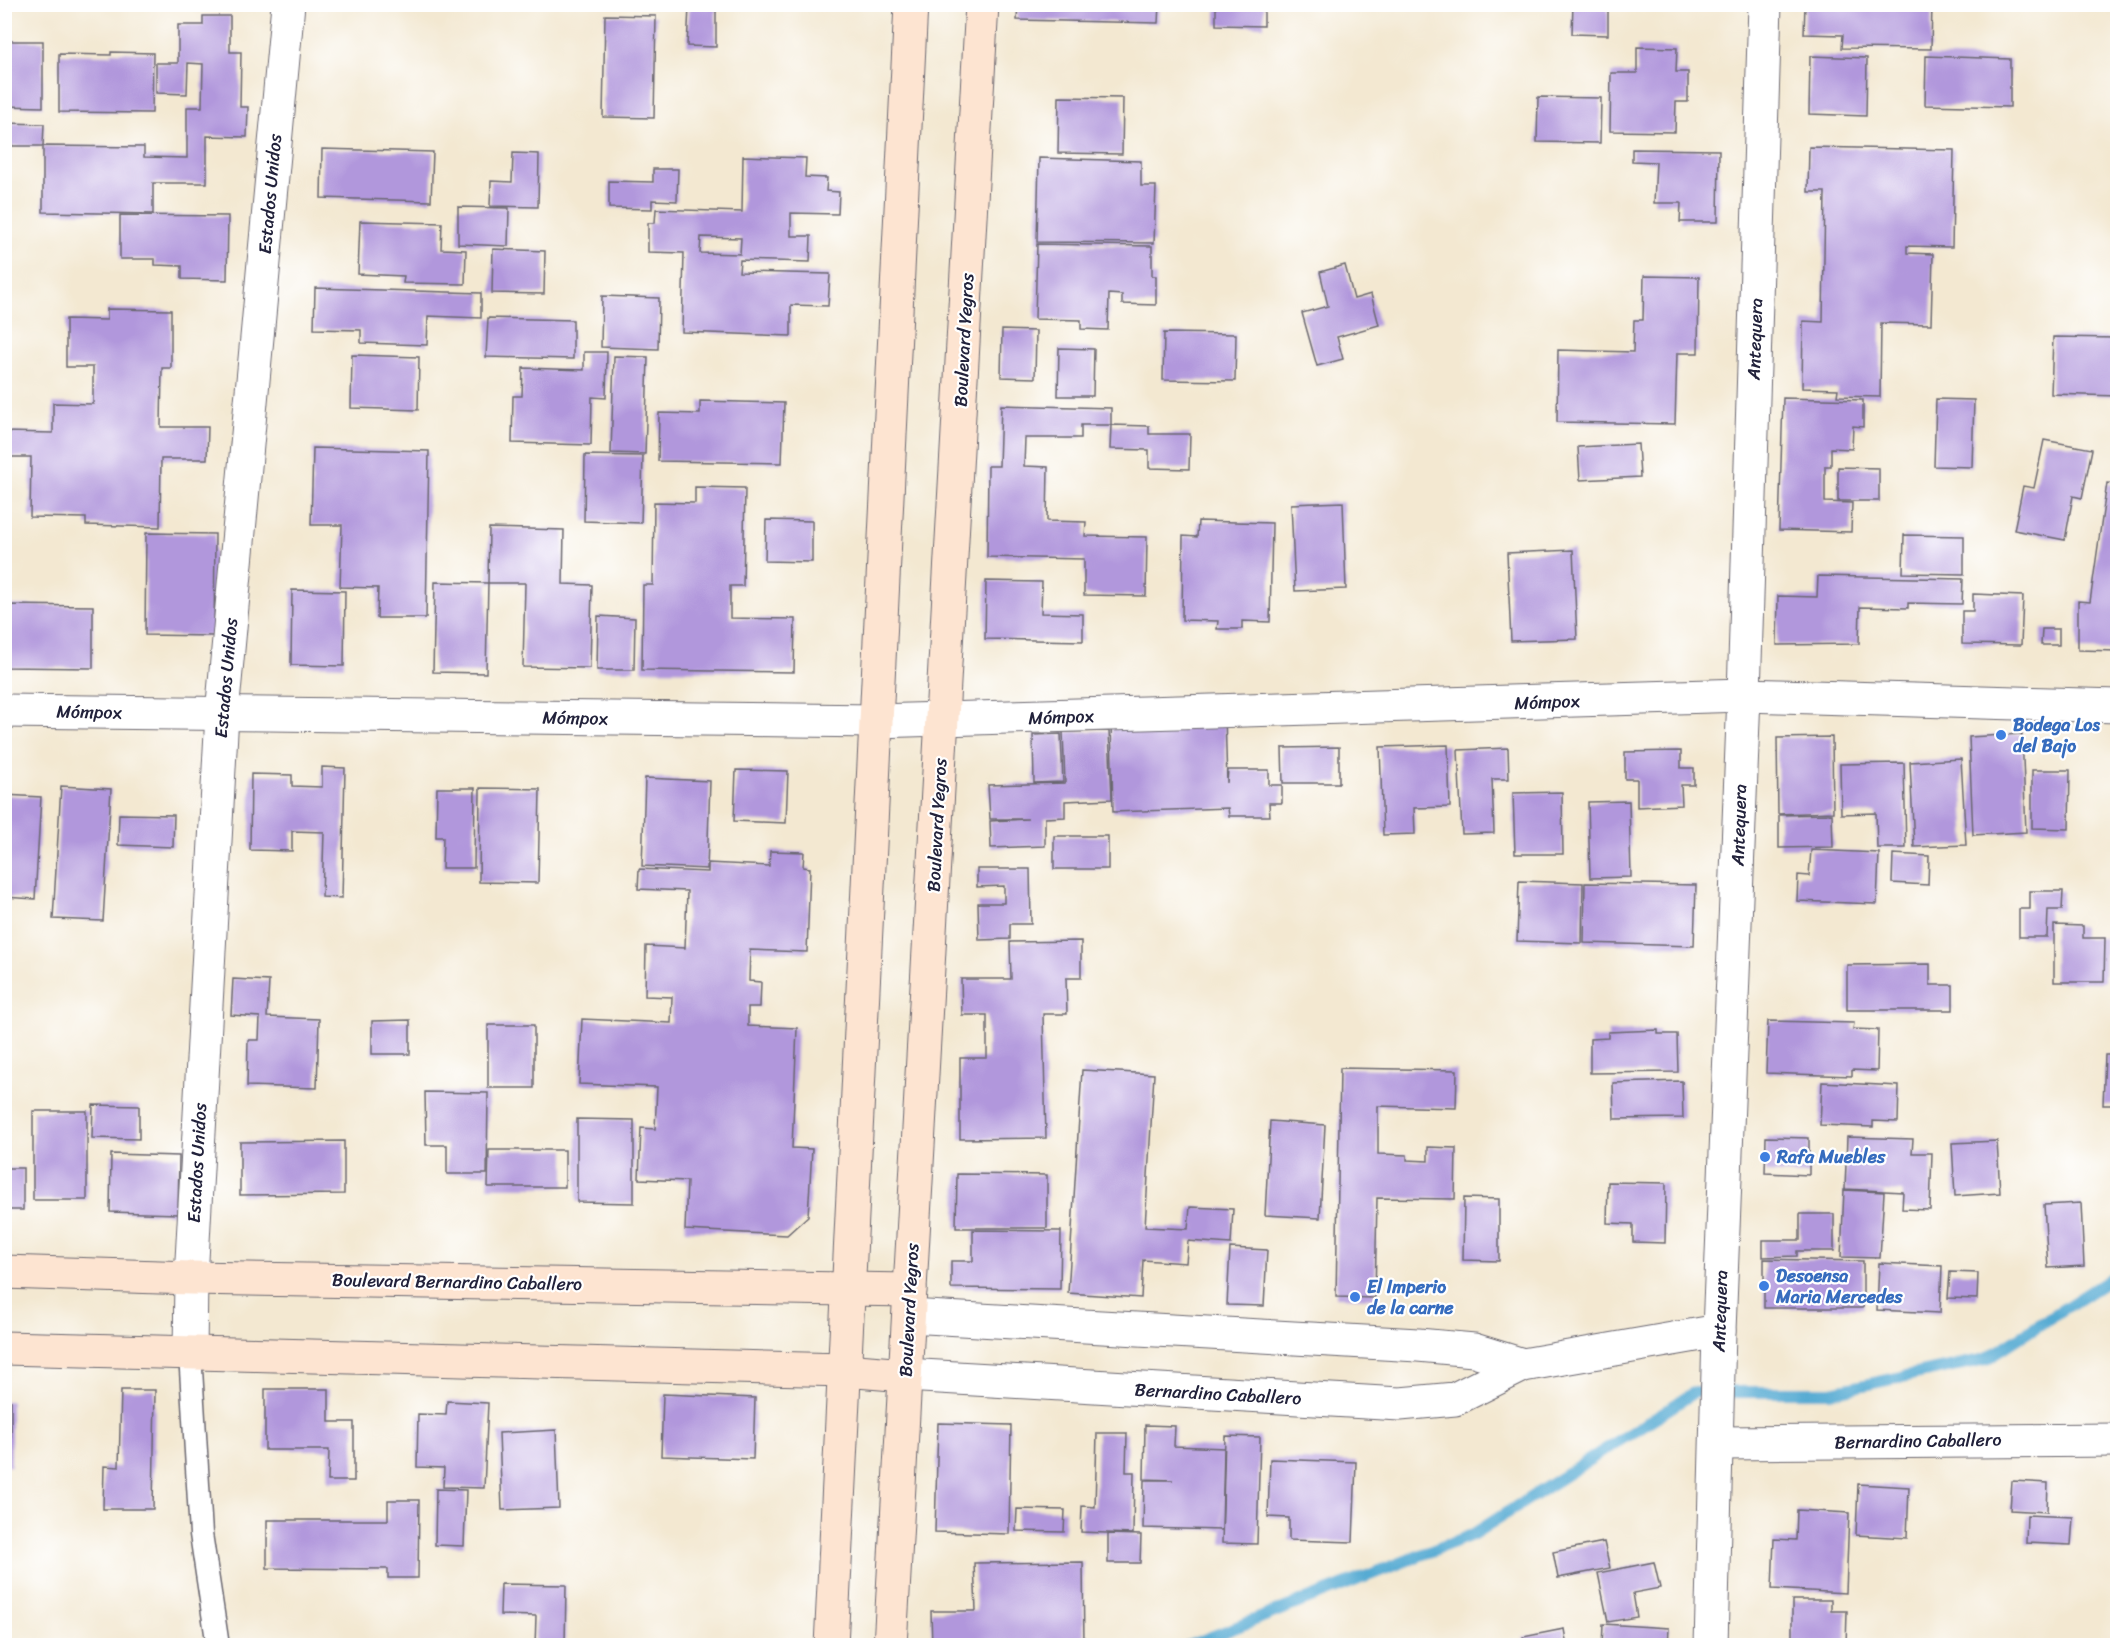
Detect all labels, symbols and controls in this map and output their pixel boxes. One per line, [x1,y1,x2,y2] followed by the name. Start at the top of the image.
[249,132,291,255] street label: Estados Unidos
[945,272,984,408] street label: Boulevard Yegros
[1738,297,1772,382] street label: Antequera
[205,616,247,739] street label: Estados Unidos
[1514,685,1581,719] street label: Mómpox
[56,695,123,729] street label: Mómpox
[1028,700,1095,734] street label: Mómpox
[542,701,609,735] street label: Mómpox
[2013,709,2101,762] place label: Bodega Los del Bajo
[1994,728,2008,742] marker: Bodega Los del Bajo
[918,757,957,893] street label: Boulevard Yegros
[1722,783,1756,868] street label: Antequera
[178,1101,216,1224] street label: Estados Unidos
[1776,1141,1886,1173] place label: Rafa Muebles
[1758,1150,1772,1164] marker: Rafa Muebles
[890,1242,929,1378] street label: Boulevard Yegros
[1775,1260,1903,1313] place label: Desoensa Maria Mercedes
[332,1264,582,1300] street label: Boulevard Bernardino Caballero
[1703,1269,1737,1354] street label: Antequera
[1367,1271,1454,1324] place label: El Imperio de la carne
[1757,1279,1771,1293] marker: Desoensa Maria Mercedes
[1348,1290,1362,1304] marker: El Imperio de la carne
[1134,1374,1302,1414] street label: Bernardino Caballero
[1834,1424,2002,1458] street label: Bernardino Caballero

